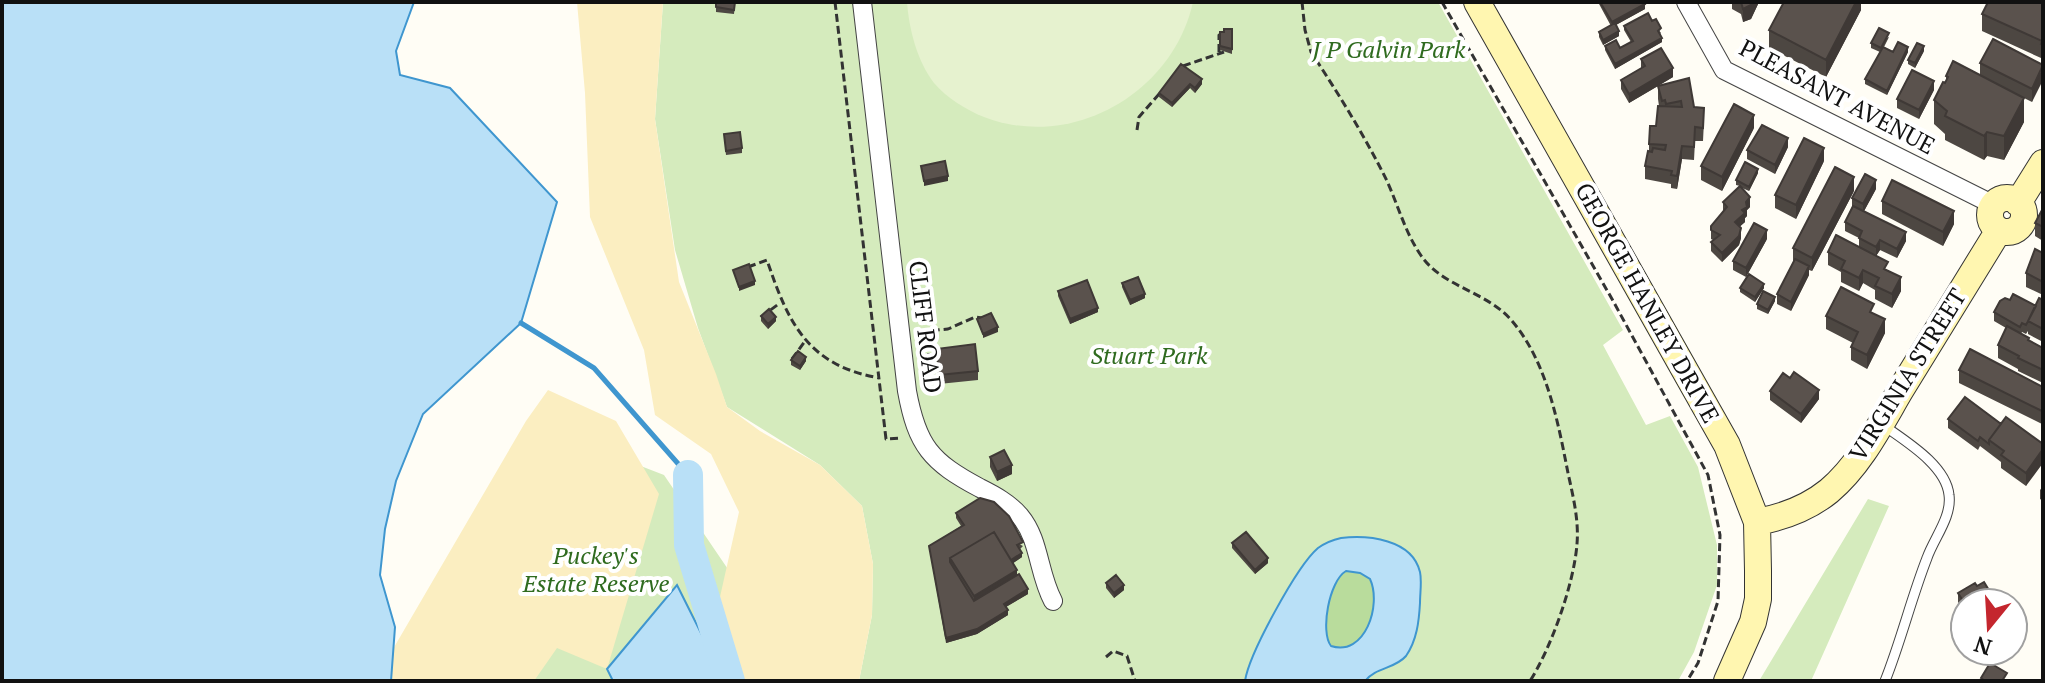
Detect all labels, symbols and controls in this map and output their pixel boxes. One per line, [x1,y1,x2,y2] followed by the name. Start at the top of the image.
[1734,31,1941,161] street label: PLEASANT AVENUE
[1311,33,1466,65] park label: J P Galvin Park
[1568,177,1727,428] street label: GEORGE HANLEY DRIVE
[902,259,950,395] street label: CLIFF ROAD
[1841,282,1973,467] street label: VIRGINIA STREET
[1090,339,1208,371] park label: Stuart Park
[522,539,669,599] park label: Puckey's Estate Reserve
[1949,587,2029,667] north arrow
[1970,630,1995,663] text: N

